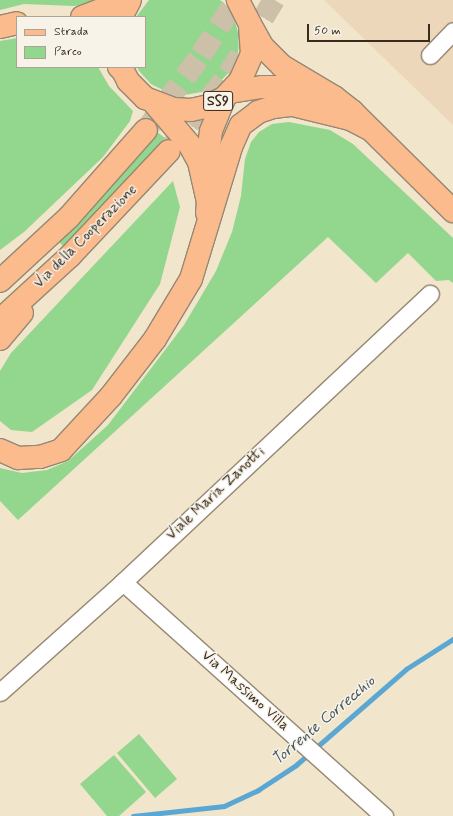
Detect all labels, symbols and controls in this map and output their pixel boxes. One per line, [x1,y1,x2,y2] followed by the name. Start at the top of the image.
[16,16,146,68] legend
[309,16,432,42] scale bar
[314,23,341,39] text: 50 m
[54,24,88,40] text: Strada
[54,44,82,60] text: Parco
[203,89,233,113] road number: SS9
[30,181,142,293] street label: Via della Cooperazione
[162,443,270,545] street label: Viale Maria Zanotti
[198,647,292,735] street label: Via Massimo Villa
[268,671,380,771] water label: Torrente Correcchio

